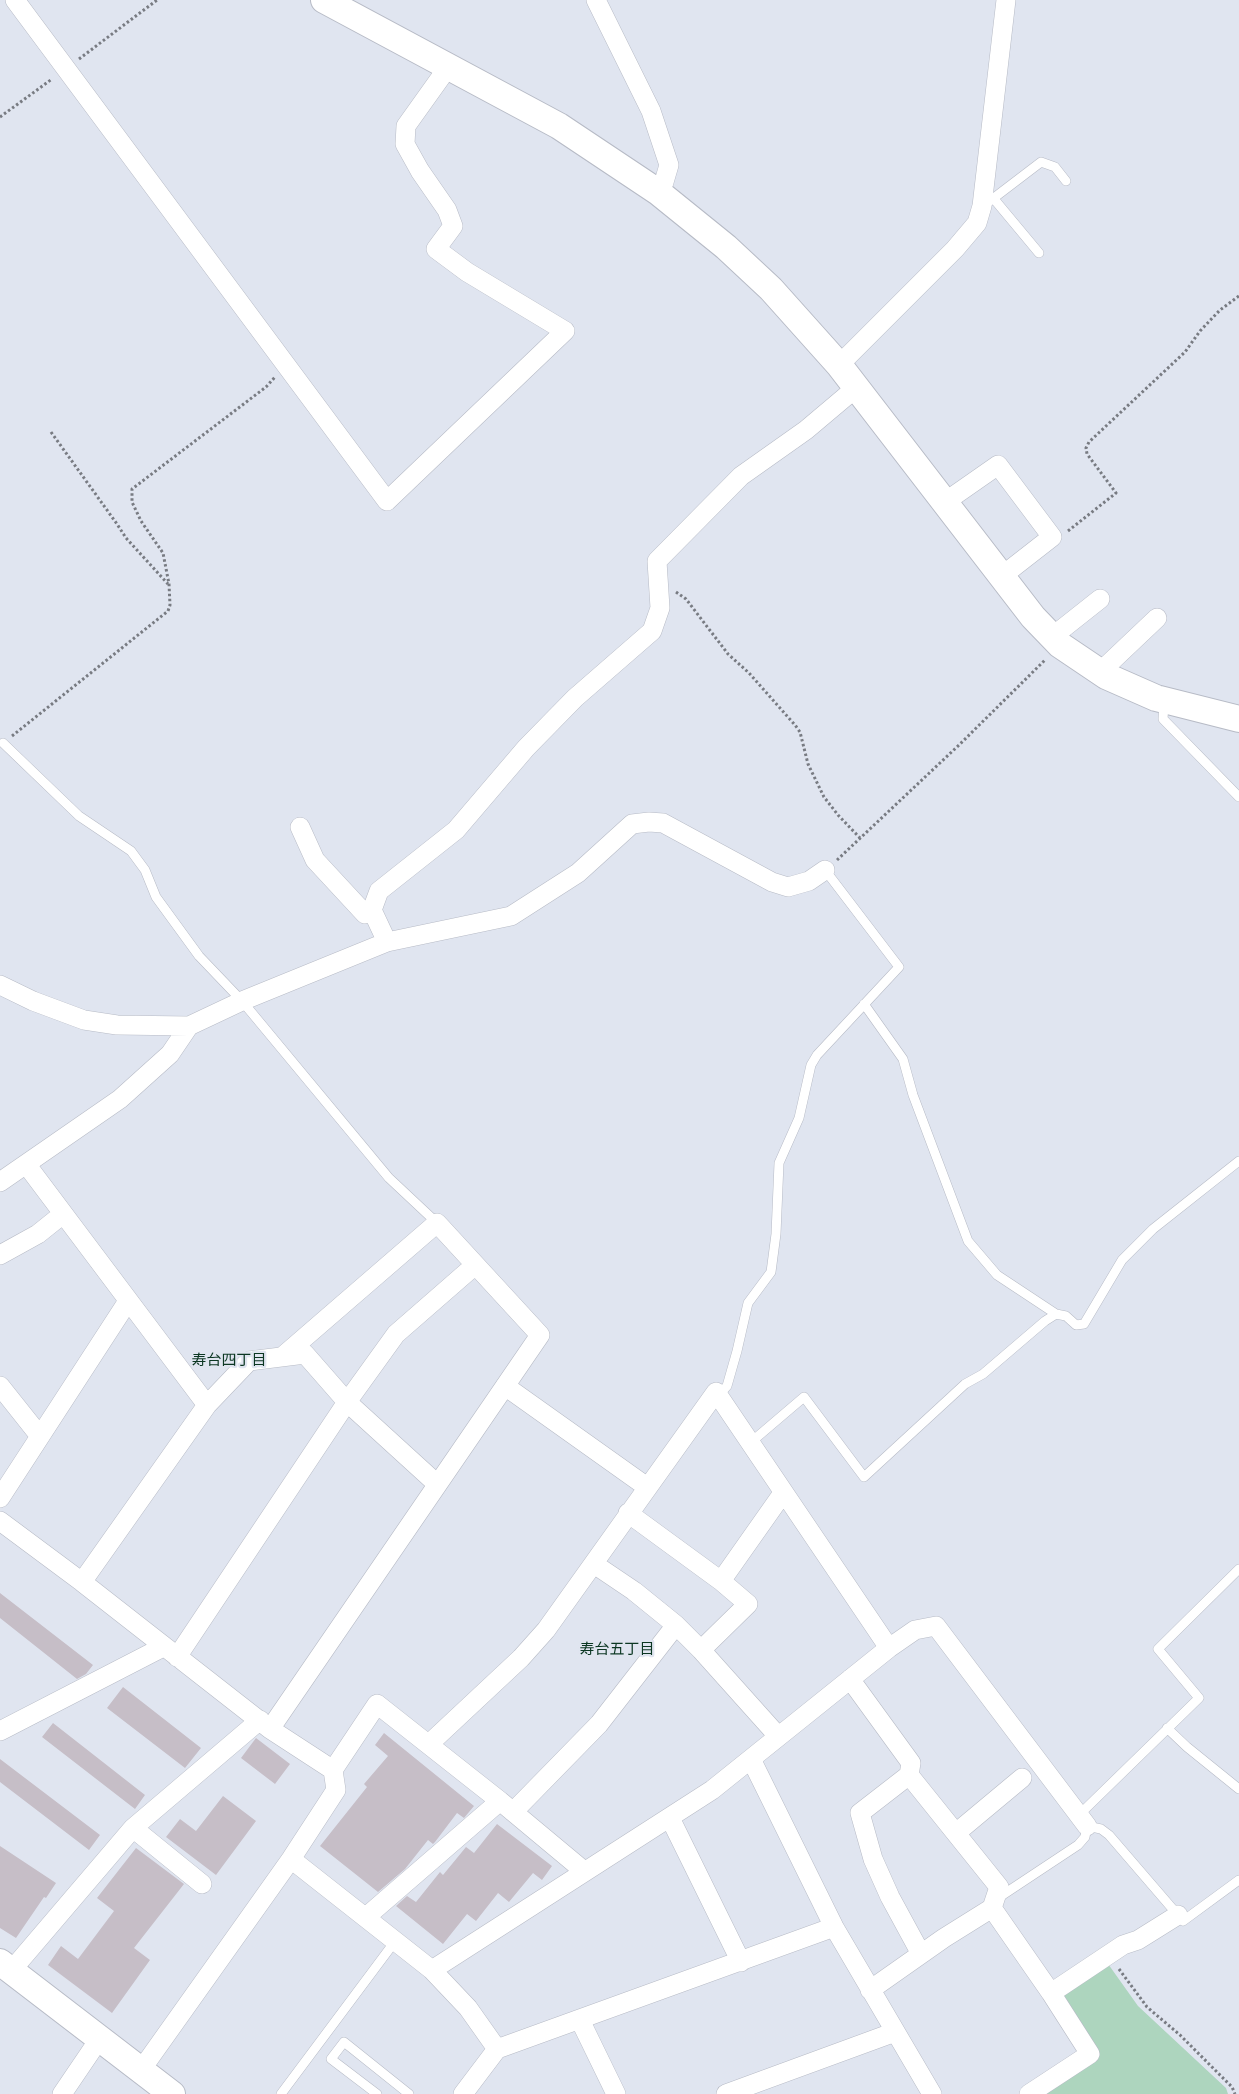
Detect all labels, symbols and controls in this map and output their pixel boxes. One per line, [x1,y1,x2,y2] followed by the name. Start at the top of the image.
[192,1351,266,1369] district label: 寿台四丁目
[580,1640,654,1658] district label: 寿台五丁目

